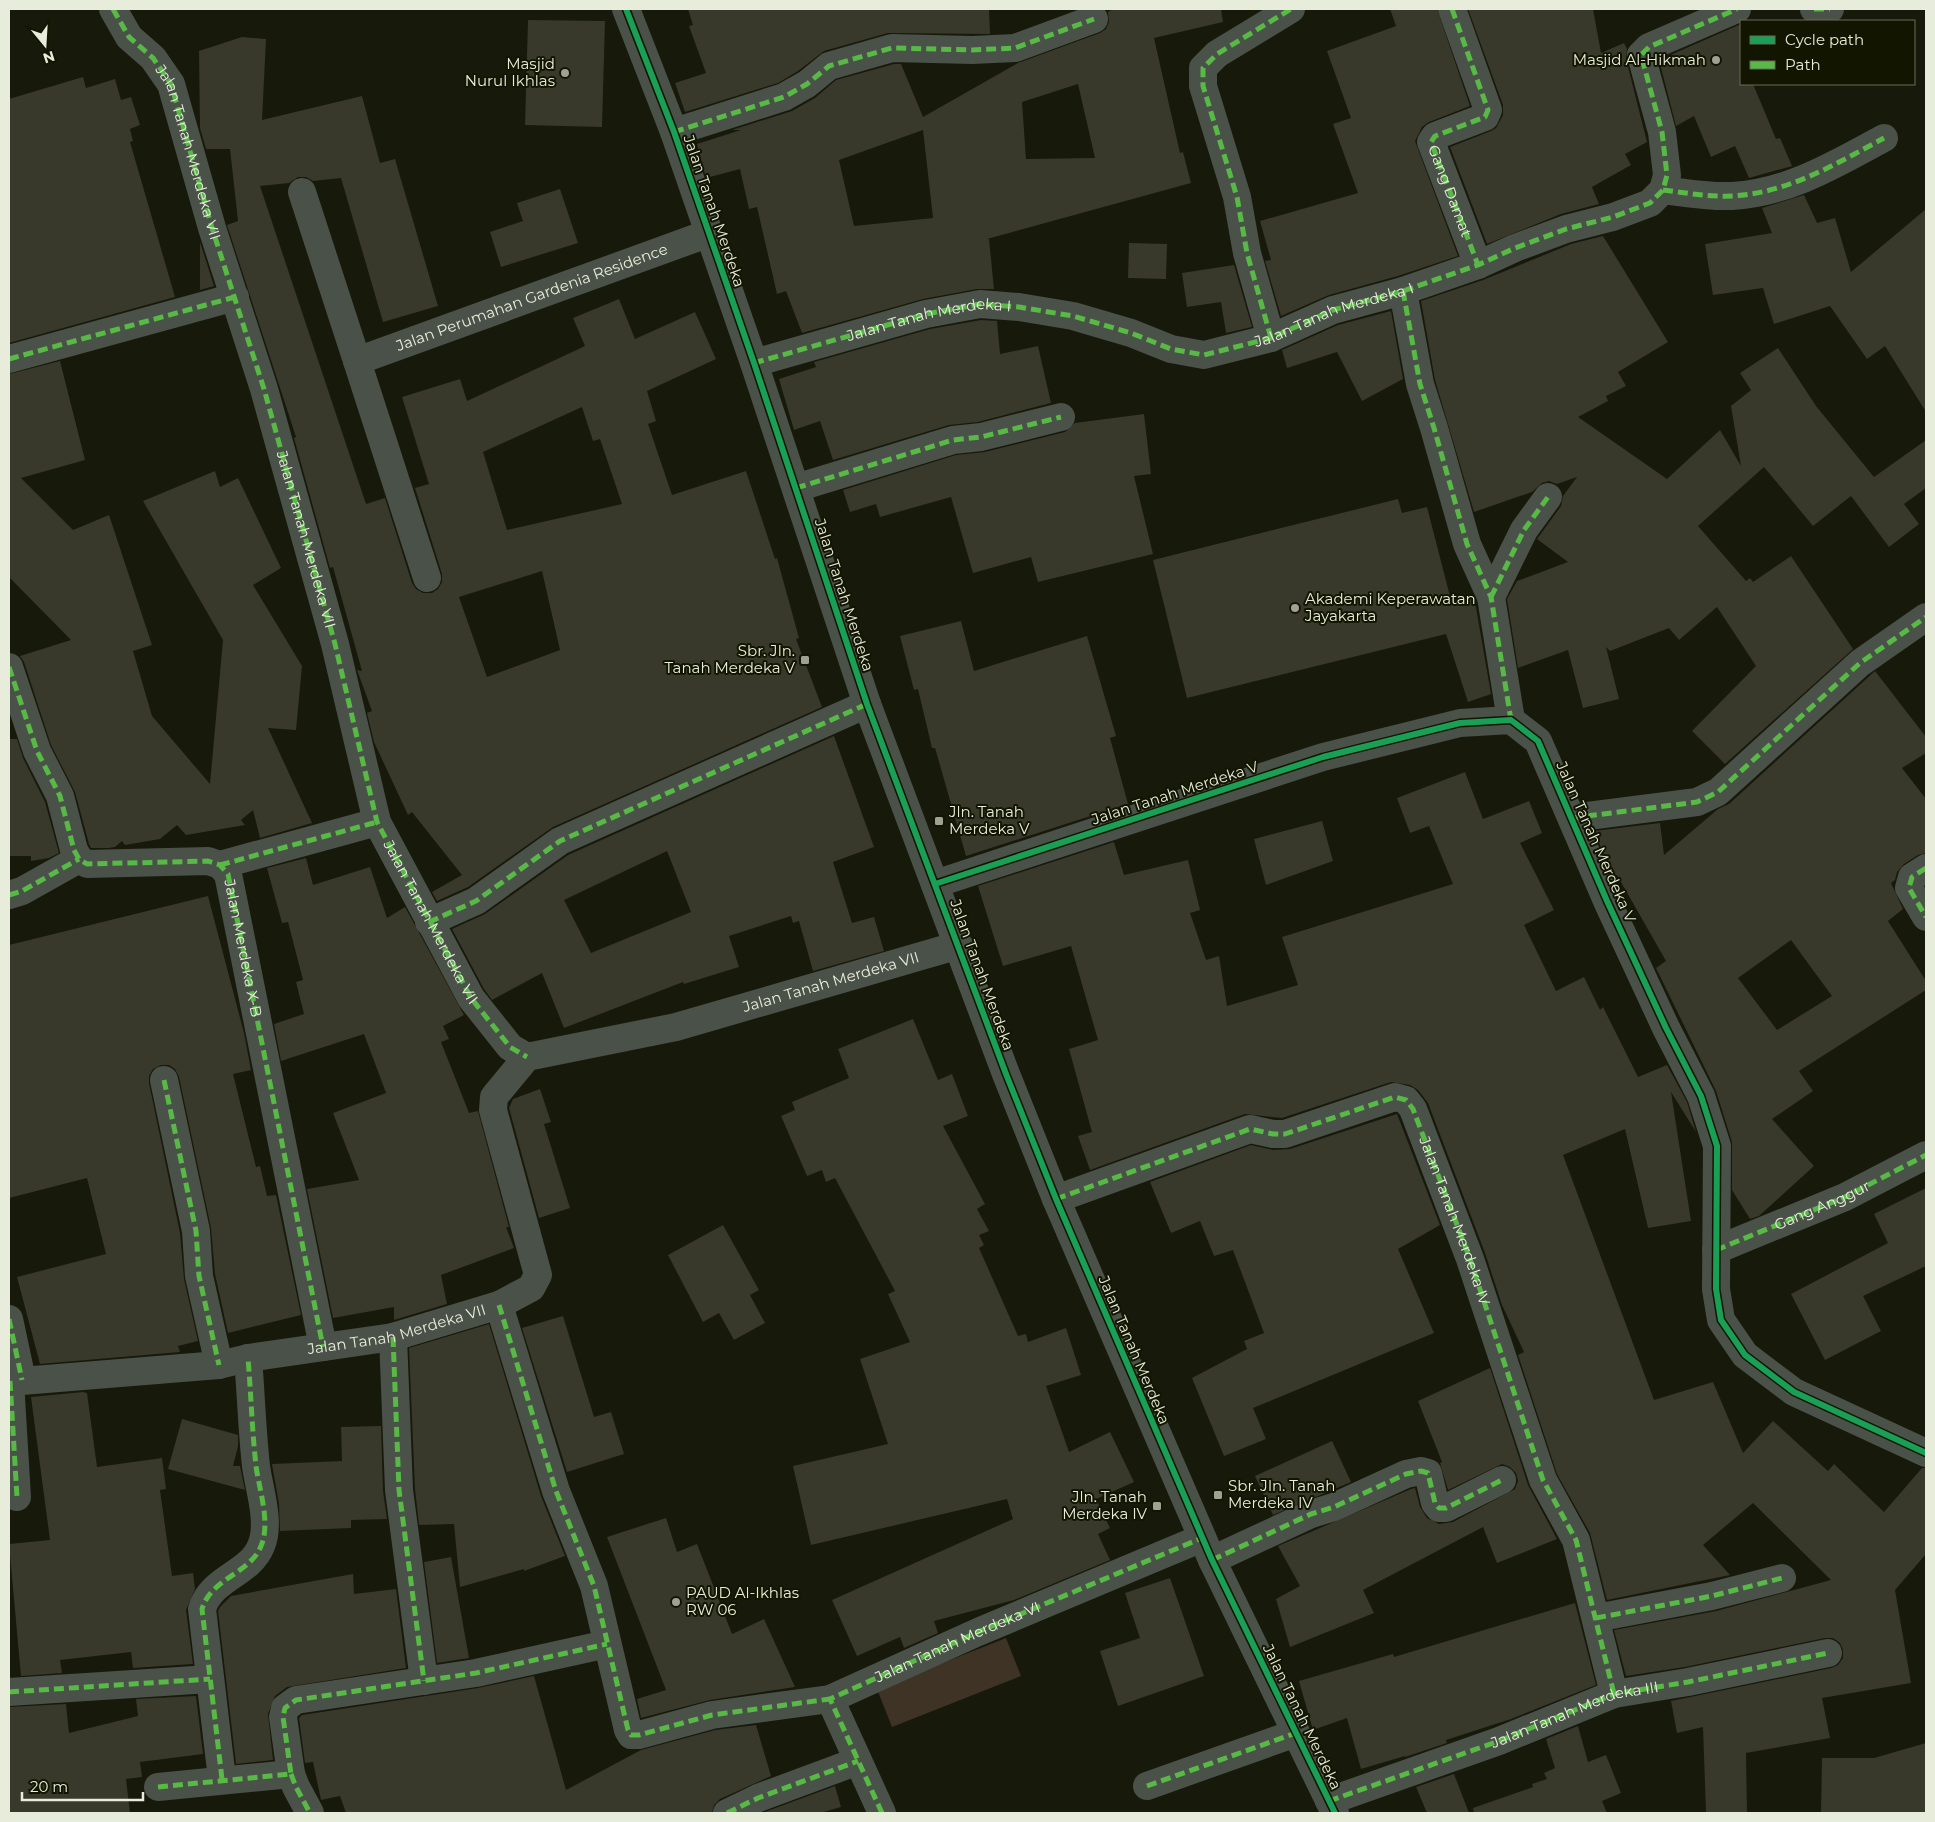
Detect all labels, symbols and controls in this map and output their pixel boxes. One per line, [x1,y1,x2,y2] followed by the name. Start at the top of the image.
[20,20,70,70] north arrow
[1740,20,1915,85] legend
[1785,30,1864,49] text: Cycle path
[41,47,57,68] text: N
[1573,50,1706,69] place label: Masjid Al-Hikmah
[465,54,555,90] place label: Masjid Nurul Ikhlas
[1710,54,1722,66] marker: Masjid Al-Hikmah
[1785,55,1821,74] text: Path
[151,60,225,242] street label: Jalan Tanah Merdeka VII
[559,67,571,79] marker: Masjid Nurul Ikhlas
[679,131,749,289] street label: Jalan Tanah Merdeka
[1424,142,1476,240] street label: Gang Damat
[392,239,670,355] street label: Jalan Perumahan Gardenia Residence
[1251,278,1416,351] street label: Jalan Tanah Merdeka I
[844,294,1012,345] street label: Jalan Tanah Merdeka I
[272,448,340,630] street label: Jalan Tanah Merdeka VII
[810,515,878,674] street label: Jalan Tanah Merdeka
[1304,589,1476,625] place label: Akademi Keperawatan Jayakarta
[1289,602,1301,614] marker: Akademi Keperawatan Jayakarta
[664,641,796,677] place label: Sbr. Jln. Tanah Merdeka V
[799,654,811,666] marker: Sbr. Jln. Tanah Merdeka V
[1088,756,1261,829] street label: Jalan Tanah Merdeka V
[1552,758,1641,926] street label: Jalan Tanah Merdeka V
[948,802,1030,838] place label: Jln. Tanah Merdeka V
[933,815,945,827] marker: Jln. Tanah Merdeka V
[379,836,482,1008] street label: Jalan Tanah Merdeka VII
[220,877,266,1019] street label: Jalan Merdeka X-B
[946,896,1019,1053] street label: Jalan Tanah Merdeka
[739,947,921,1016] street label: Jalan Tanah Merdeka VII
[1415,1133,1495,1308] street label: Jalan Tanah Merdeka IV
[1771,1176,1873,1234] street label: Gang Anggur
[1094,1272,1174,1427] street label: Jalan Tanah Merdeka
[305,1300,488,1358] street label: Jalan Tanah Merdeka VII
[1228,1476,1335,1512] place label: Sbr. Jln. Tanah Merdeka IV
[1062,1487,1148,1523] place label: Jln. Tanah Merdeka IV
[1212,1489,1224,1501] marker: Sbr. Jln. Tanah Merdeka IV
[1151,1500,1163,1512] marker: Jln. Tanah Merdeka IV
[686,1583,799,1619] place label: PAUD Al-Ikhlas RW 06
[670,1596,682,1608] marker: PAUD Al-Ikhlas RW 06
[871,1597,1043,1687] street label: Jalan Tanah Merdeka VI
[1259,1640,1346,1793] street label: Jalan Tanah Merdeka
[1487,1677,1660,1752] street label: Jalan Tanah Merdeka III
[22,1770,144,1802] scale bar
[30,1777,68,1796] text: 20 m

